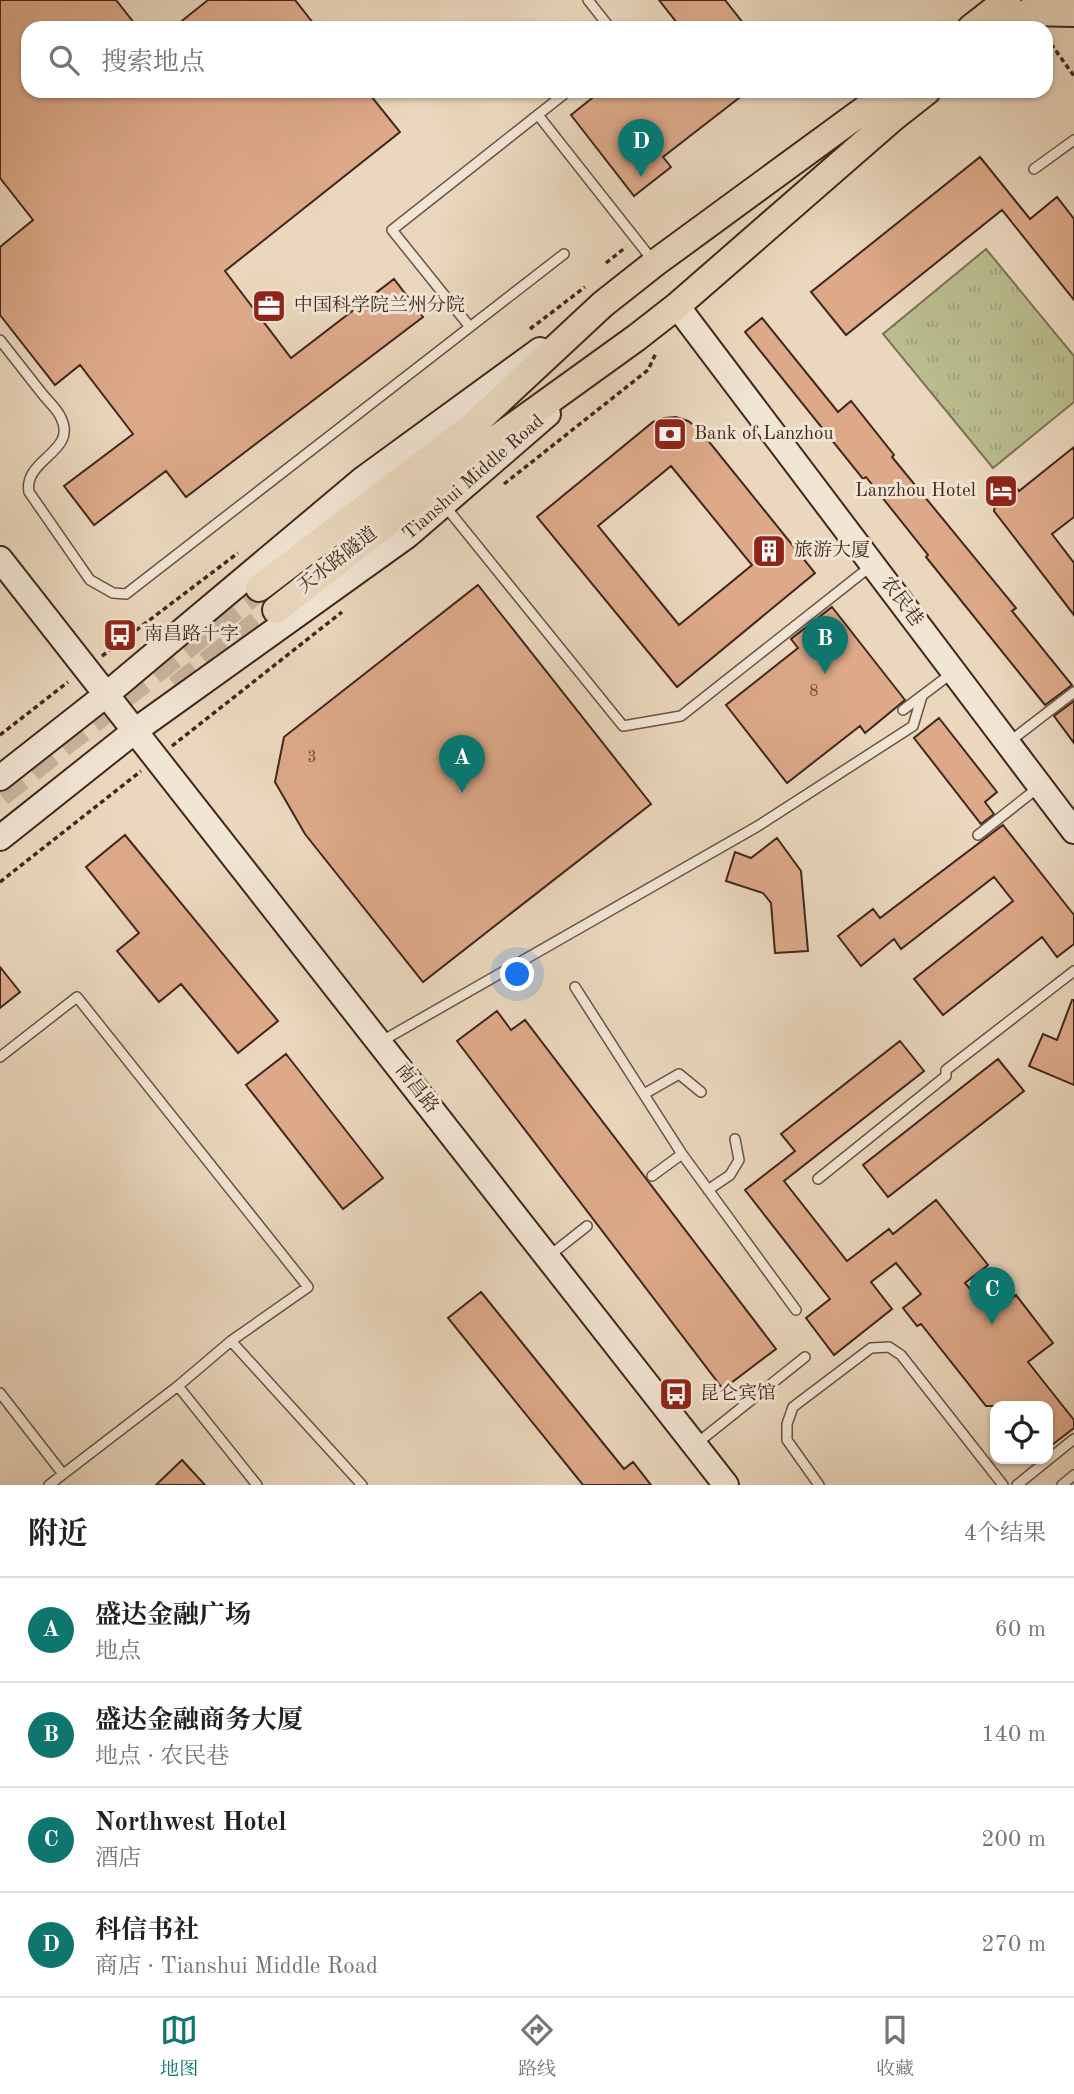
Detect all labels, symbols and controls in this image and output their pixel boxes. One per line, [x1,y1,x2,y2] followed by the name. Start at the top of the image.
[21,21,1053,98] search box
[45,41,83,79] icon: search
[101,50,205,76] text: 搜索地点
[618,119,664,177] pin: D
[250,287,288,325] office icon: 中国科学院兰州分院
[294,294,465,316] place label: 中国科学院兰州分院
[400,412,548,544] street label: Tianshui Middle Road
[651,415,689,453] bank icon: Bank of Lanzhou
[694,425,834,444] place label: Bank of Lanzhou
[982,472,1020,510] hotel icon: Lanzhou Hotel
[855,482,976,501] place label: Lanzhou Hotel
[293,523,381,598] street label: 天水路隧道
[750,532,788,570] building icon: 旅游大厦
[794,539,870,561] place label: 旅游大厦
[876,572,927,630] street label: 农民巷
[101,616,139,654] bus stop icon: 南昌路十字
[802,616,848,674] pin: B
[144,623,239,645] place label: 南昌路十字
[809,684,819,700] house number: 8
[439,735,485,793] pin: A
[307,750,317,766] house number: 3
[500,957,534,991] your location
[391,1059,443,1117] street label: 南昌路
[969,1267,1015,1325] pin: C
[657,1375,695,1413] bus stop icon: 昆仑宾馆
[700,1382,776,1404] place label: 昆仑宾馆
[990,1401,1053,1464] map controls
[990,1401,1053,1464] button: locate
[28,1520,88,1550] text: 附近
[964,1522,1046,1545] text: 4个结果
[95,1603,251,1629] text: 盛达金融广场
[42,1618,60,1641] text: A
[995,1618,1046,1641] text: 60 m
[95,1640,141,1663] text: 地点
[95,1708,303,1734] text: 盛达金融商务大厦
[43,1723,59,1746] text: B
[981,1723,1046,1746] text: 140 m
[95,1745,229,1768] text: 地点 · 农民巷
[95,1810,286,1836] text: Northwest Hotel
[43,1828,59,1851] text: C
[981,1828,1046,1851] text: 200 m
[95,1847,141,1870] text: 酒店
[95,1918,199,1944] text: 科信书社
[42,1933,60,1956] text: D
[981,1933,1046,1956] text: 270 m
[95,1955,378,1978] text: 商店 · Tianshui Middle Road
[160,2011,198,2082] tab: 地图
[518,2011,556,2082] tab: 路线
[876,2011,914,2082] tab: 收藏

